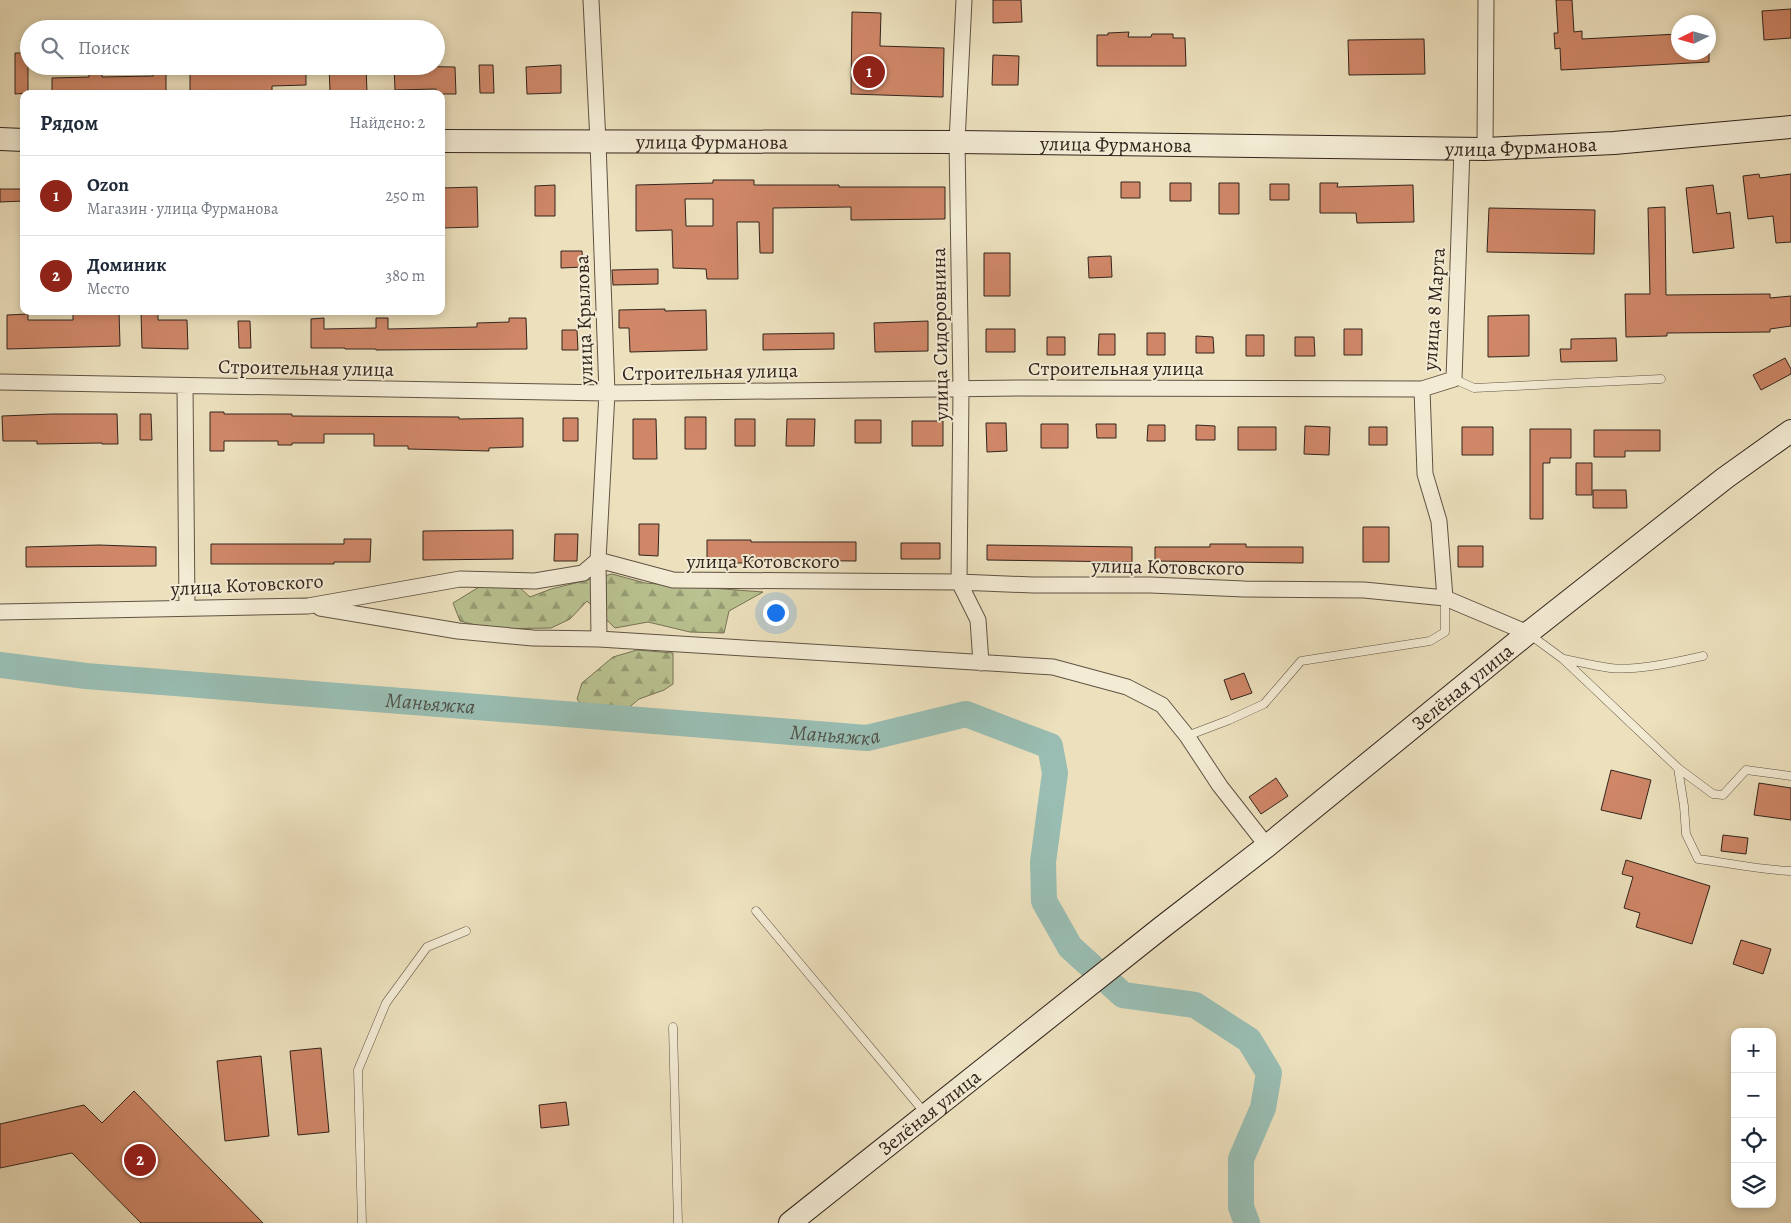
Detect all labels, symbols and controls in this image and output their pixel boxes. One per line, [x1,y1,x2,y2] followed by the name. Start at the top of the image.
[1671,15,1716,60] north arrow
[20,20,445,75] search box
[38,34,66,62] icon: search
[78,35,130,61] text: Поиск
[853,53,885,91] pin: 1
[40,109,98,137] text: Рядом
[349,112,425,134] text: Найдено: 2
[635,128,789,155] street label: улица Фурманова
[1039,130,1193,159] street label: улица Фурманова
[1444,130,1598,163] street label: улица Фурманова
[87,172,129,198] text: Ozon
[53,185,59,207] text: 1
[386,185,425,207] text: 250 m
[87,198,278,220] text: Магазин · улица Фурманова
[925,246,955,422] street label: улица Сидоровнина
[1416,246,1452,372] street label: улица 8 Марта
[87,252,166,278] text: Доминик
[568,254,600,386] street label: улица Крылова
[52,265,60,287] text: 2
[386,265,425,287] text: 380 m
[87,278,130,300] text: Место
[218,353,395,383] street label: Строительная улица
[1028,355,1205,382] street label: Строительная улица
[622,357,799,387] street label: Строительная улица
[685,548,840,575] street label: улица Котовского
[1090,552,1245,582] street label: улица Котовского
[169,568,324,603] street label: улица Котовского
[763,600,789,626] your location
[1406,636,1519,736] street label: Зелёная улица
[384,686,477,721] water label: Маньяжка
[789,718,883,752] water label: Маньяжка
[1731,1028,1776,1208] map controls
[1731,1028,1776,1073] button: +
[872,1063,987,1161] street label: Зелёная улица
[1731,1073,1776,1118] button: −
[1731,1118,1776,1163] button: locate
[124,1141,156,1179] pin: 2
[1731,1163,1776,1208] button: layers

